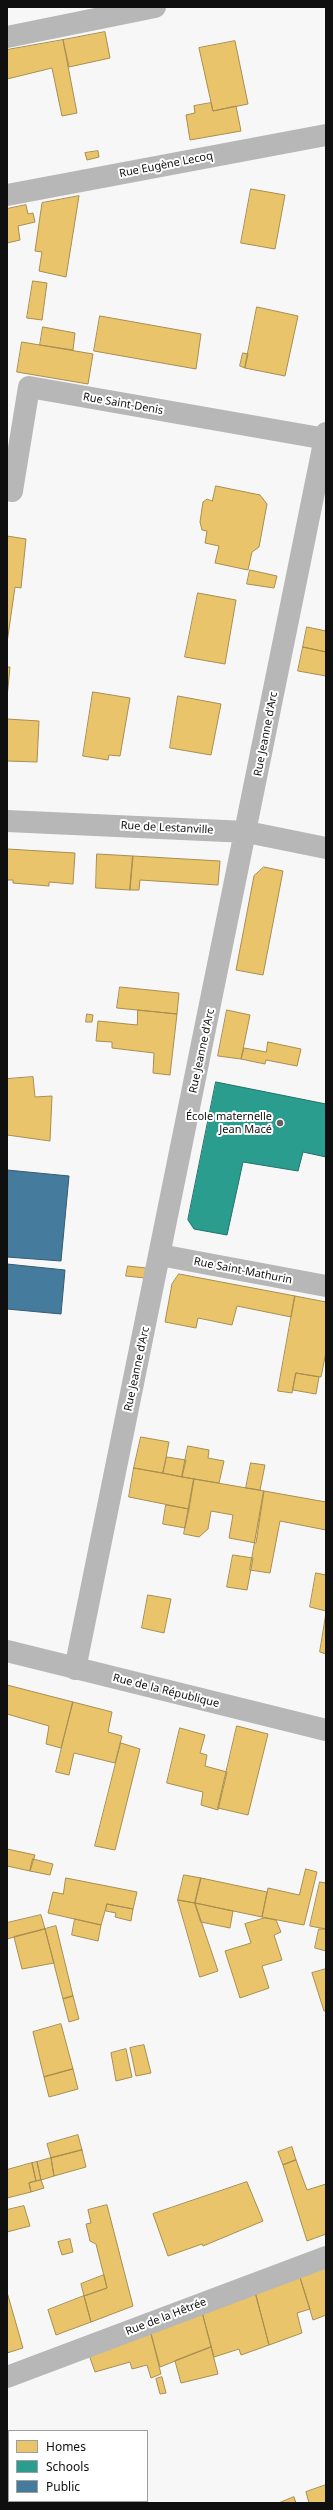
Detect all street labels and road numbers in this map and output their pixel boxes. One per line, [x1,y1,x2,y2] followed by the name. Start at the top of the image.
[118,149,214,181] street label: Rue Eugène Lecoq
[82,390,164,418] street label: Rue Saint-Denis
[251,691,281,777] street label: Rue Jeanne d'Arc
[120,819,214,837] street label: Rue de Lestanville
[187,1008,217,1094] street label: Rue Jeanne d'Arc
[193,1255,293,1287] street label: Rue Saint-Mathurin
[122,1326,152,1412] street label: Rue Jeanne d'Arc
[111,1671,221,1711] street label: Rue de la République
[124,2296,208,2338] street label: Rue de la Hêtrée

